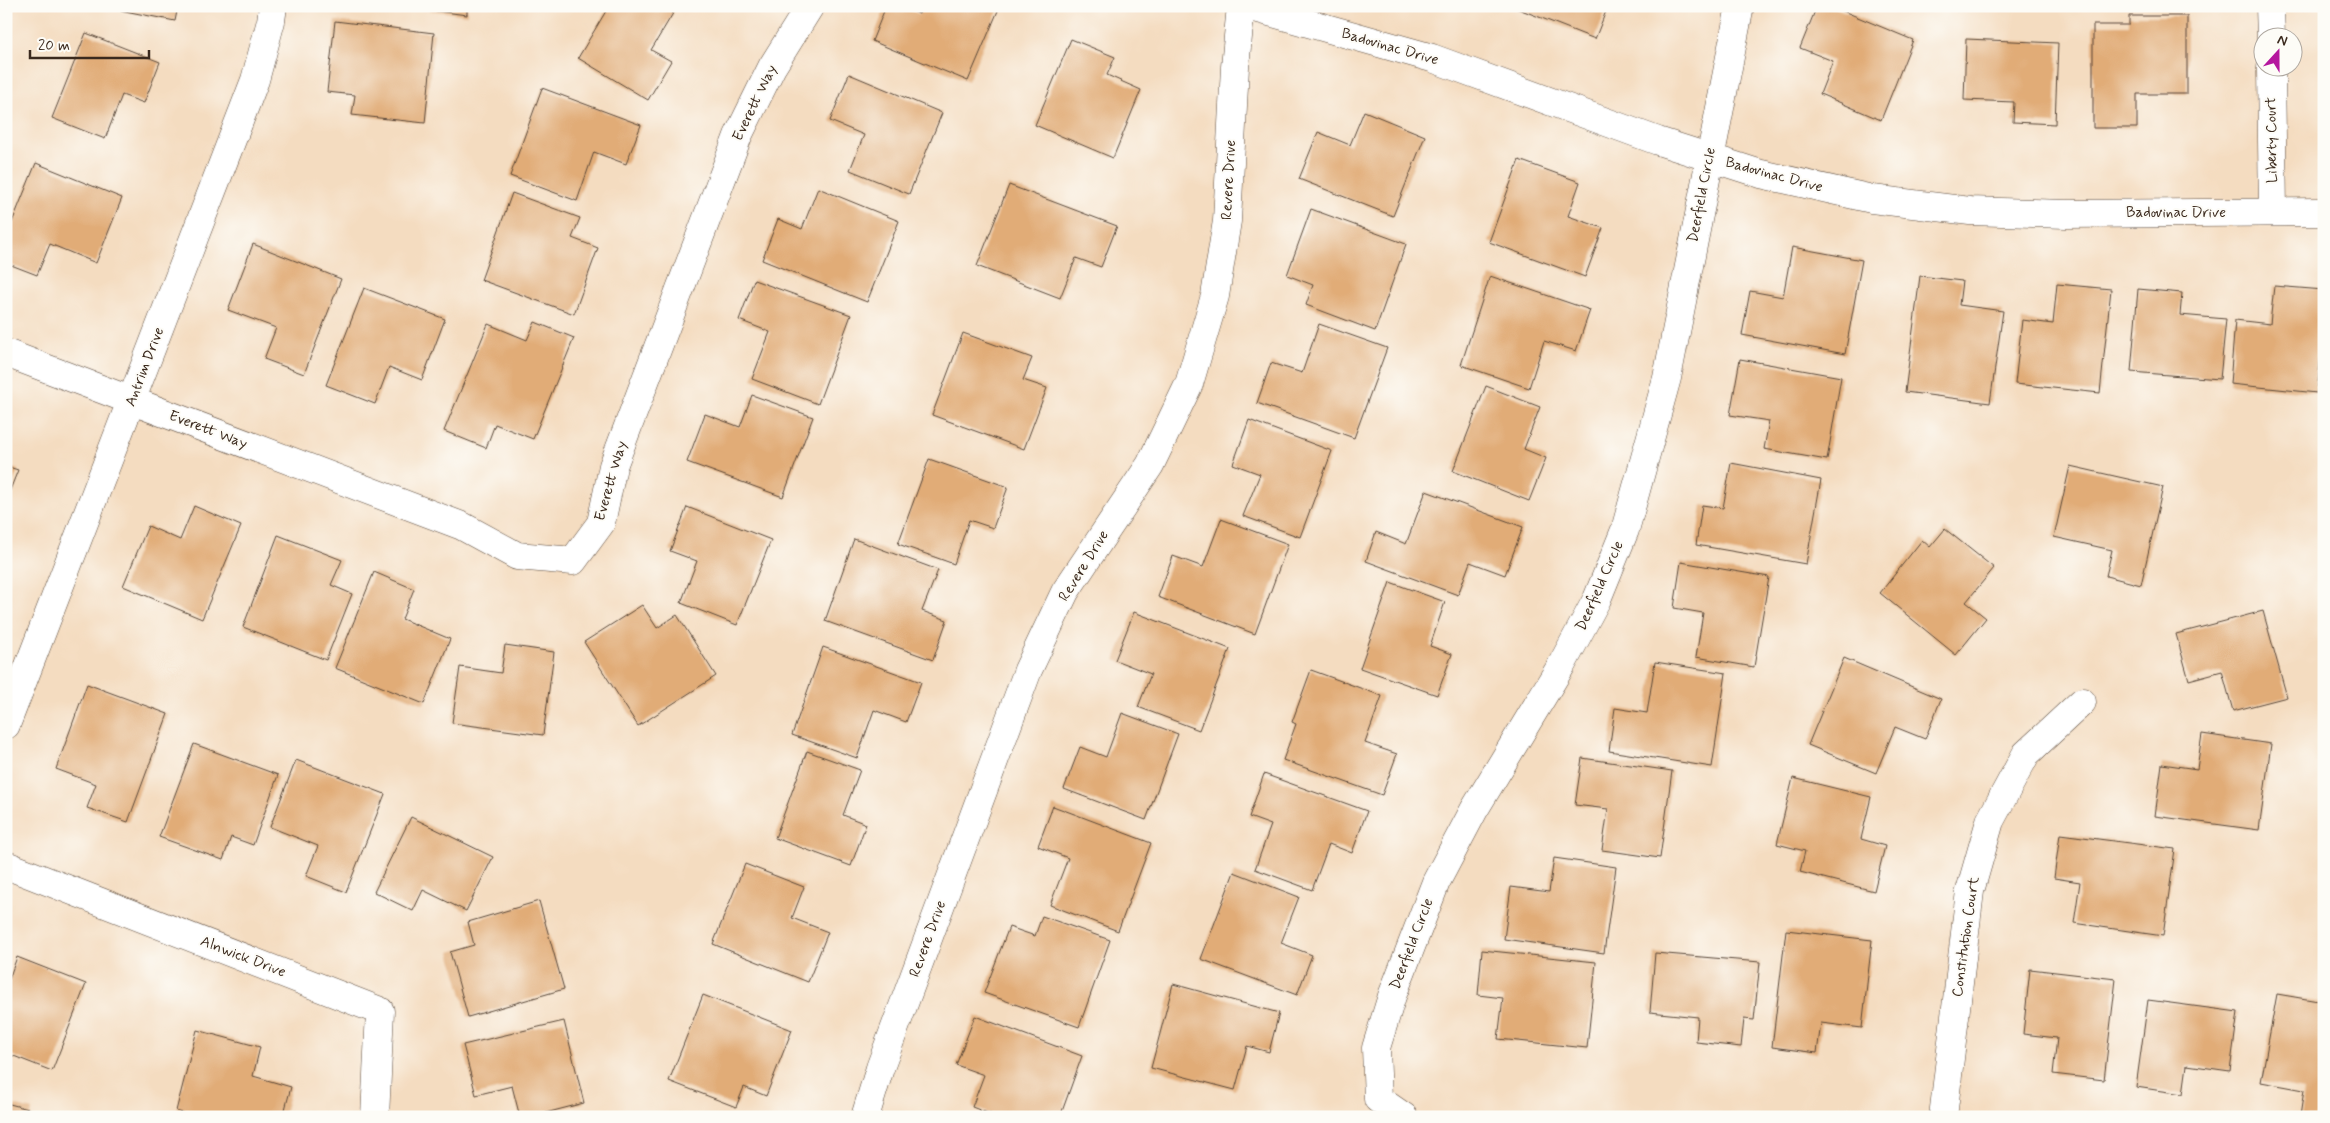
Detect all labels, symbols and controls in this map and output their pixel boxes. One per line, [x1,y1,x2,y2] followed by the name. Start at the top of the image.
[1339,24,1441,70] street label: Badovinac Drive
[30,28,149,60] scale bar
[2252,28,2302,78] north arrow
[2275,31,2290,51] text: N
[38,36,70,56] text: 20 m
[728,61,782,145] street label: Everett Way
[2261,97,2283,183] street label: Liberty Court
[1217,139,1241,221] street label: Revere Drive
[1683,145,1721,244] street label: Deerfield Circle
[1723,152,1825,198] street label: Badovinac Drive
[2126,203,2226,223] street label: Badovinac Drive
[121,324,169,409] street label: Antrim Drive
[166,406,250,454] street label: Everett Way
[590,438,632,523] street label: Everett Way
[1054,526,1114,605] street label: Revere Drive
[1571,538,1629,634] street label: Deerfield Circle
[1948,875,1984,998] street label: Constitution Court
[1385,895,1439,993] street label: Deerfield Circle
[905,898,951,980] street label: Revere Drive
[197,932,289,983] street label: Alnwick Drive

